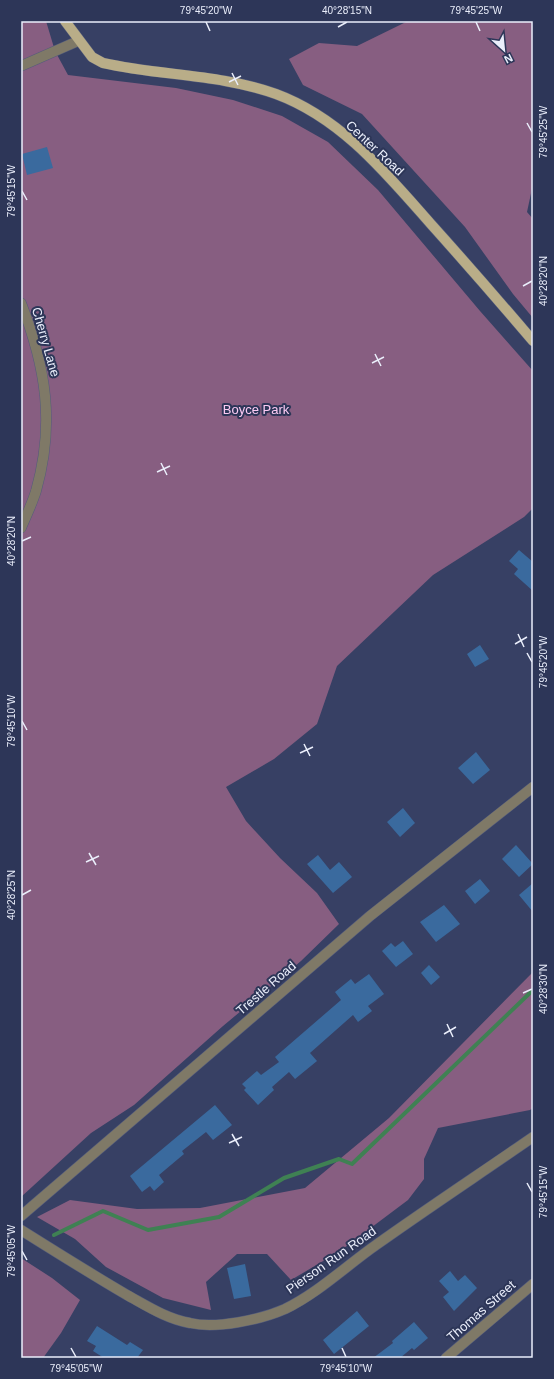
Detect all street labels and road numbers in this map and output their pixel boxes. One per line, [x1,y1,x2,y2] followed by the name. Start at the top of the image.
[343,117,407,179] street label: Center Road
[29,306,63,378] street label: Cherry Lane
[233,958,299,1018] street label: Trestle Road
[283,1223,379,1297] street label: Pierson Run Road
[444,1277,518,1345] street label: Thomas Street

